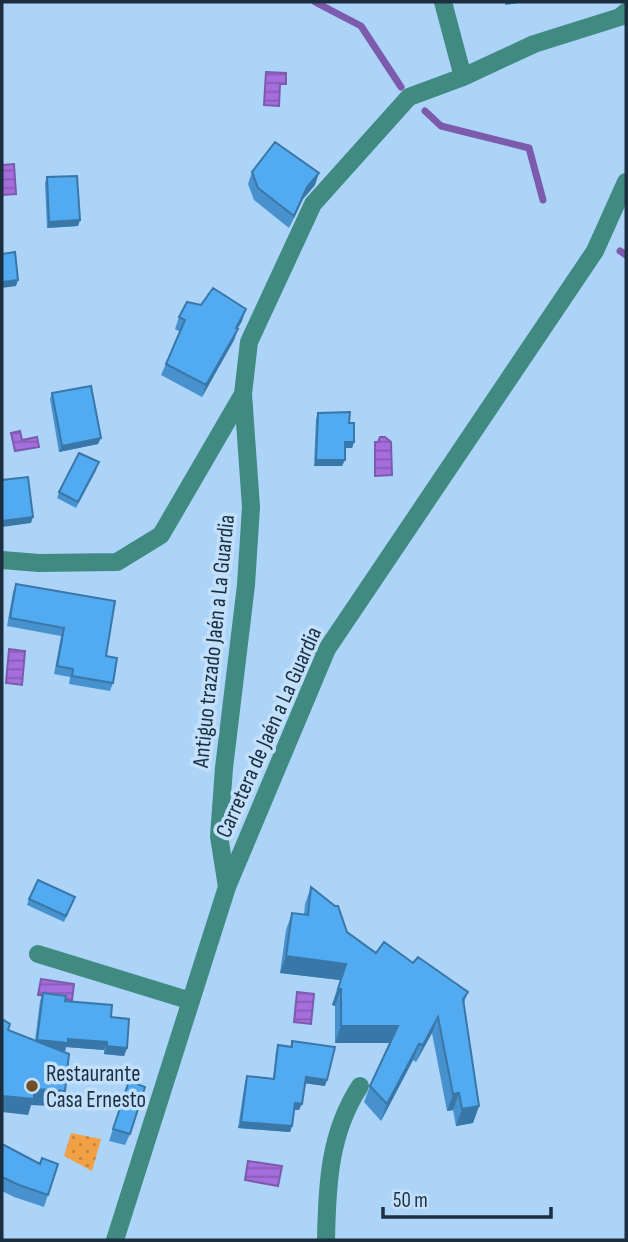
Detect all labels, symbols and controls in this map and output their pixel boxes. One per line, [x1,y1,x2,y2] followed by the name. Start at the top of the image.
[187,513,241,770] street label: Antiguo trazado Jaén a La Guardia
[210,623,328,842] street label: Carretera de Jaén a La Guardia
[46,1060,146,1114] place label: Restaurante Casa Ernesto
[24,1078,40,1094] marker: Restaurante Casa Ernesto
[383,1176,551,1220] scale bar
[393,1188,428,1213] text: 50 m

